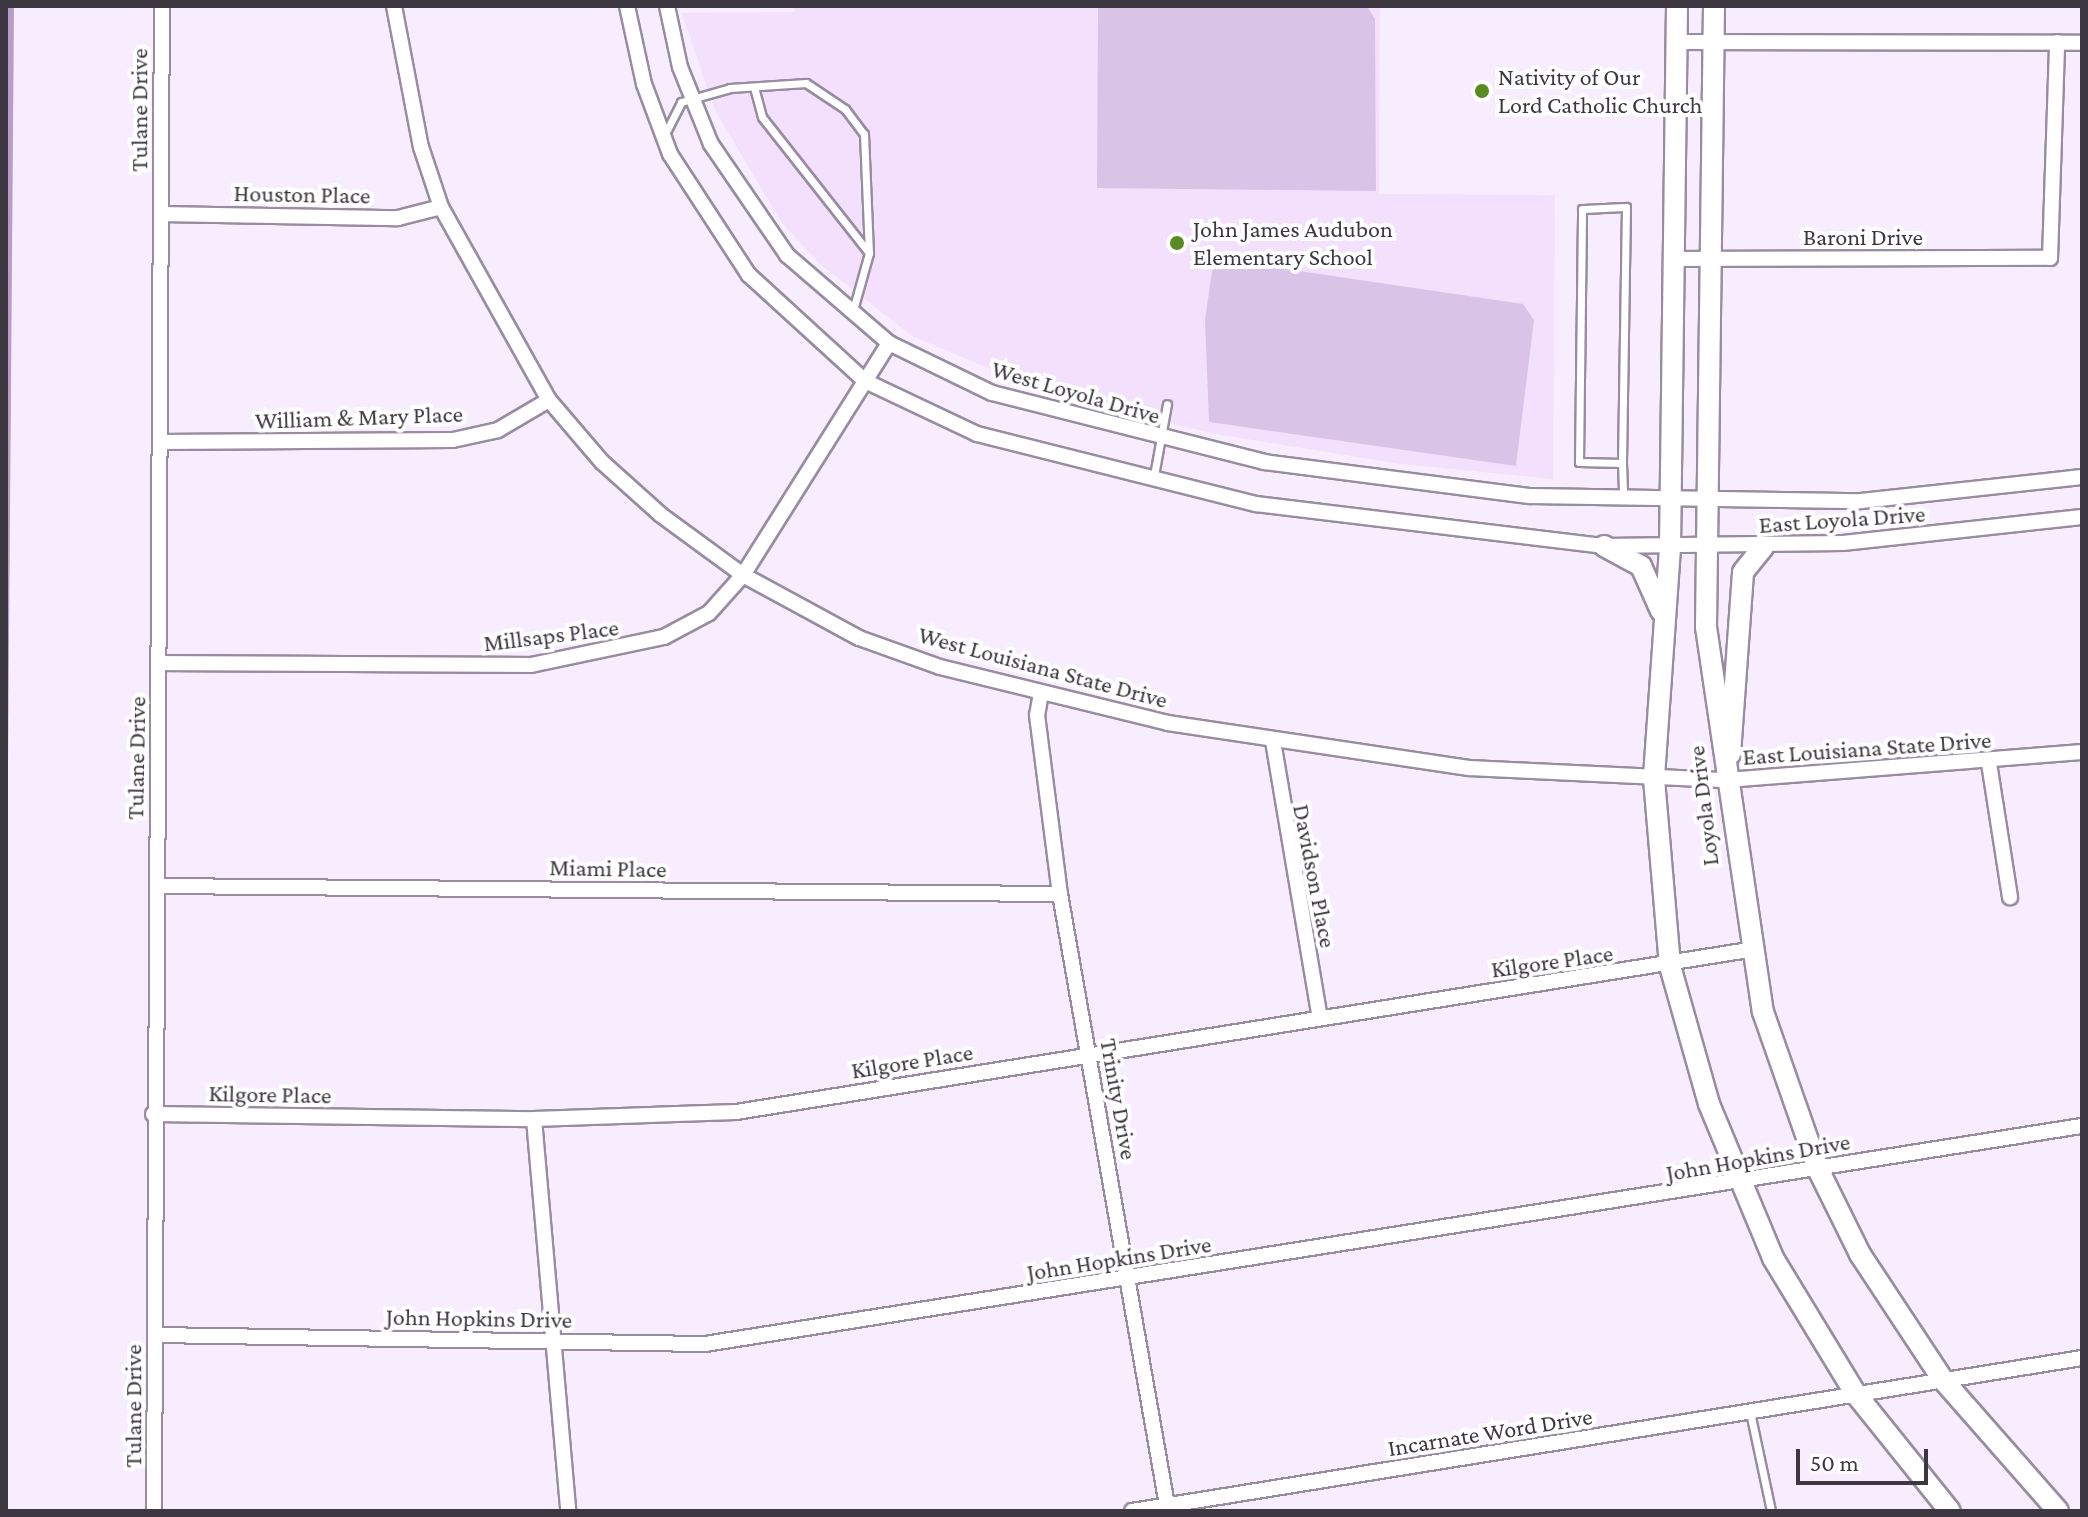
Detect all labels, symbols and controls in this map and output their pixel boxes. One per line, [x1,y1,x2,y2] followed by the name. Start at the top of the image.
[125,48,153,172] street label: Tulane Drive
[1498,63,1702,119] place label: Nativity of Our Lord Catholic Church
[1473,82,1491,100] marker: Nativity of Our Lord Catholic Church
[233,178,371,210] street label: Houston Place
[1193,215,1393,271] place label: John James Audubon Elementary School
[1803,223,1923,251] street label: Baroni Drive
[1168,234,1186,252] marker: John James Audubon Elementary School
[988,354,1164,430] street label: West Loyola Drive
[255,399,463,435] street label: William & Mary Place
[1758,499,1926,539] street label: East Loyola Drive
[482,612,620,658] street label: Millsaps Place
[915,620,1171,714] street label: West Louisiana State Drive
[121,696,151,820] street label: Tulane Drive
[1742,725,1992,771] street label: East Louisiana State Drive
[1681,744,1725,868] street label: Loyola Drive
[1287,802,1343,950] street label: Davidson Place
[549,853,667,883] street label: Miami Place
[1489,938,1615,984] street label: Kilgore Place
[1094,1036,1144,1162] street label: Trinity Drive
[849,1037,975,1085] street label: Kilgore Place
[208,1079,332,1109] street label: Kilgore Place
[1664,1127,1852,1187] street label: John Hopkins Drive
[1025,1229,1213,1287] street label: John Hopkins Drive
[386,1302,572,1334] street label: John Hopkins Drive
[119,1344,147,1468] street label: Tulane Drive
[1386,1402,1594,1462] street label: Incarnate Word Drive
[1800,1433,1932,1483] scale bar
[1810,1449,1859,1476] text: 50 m

